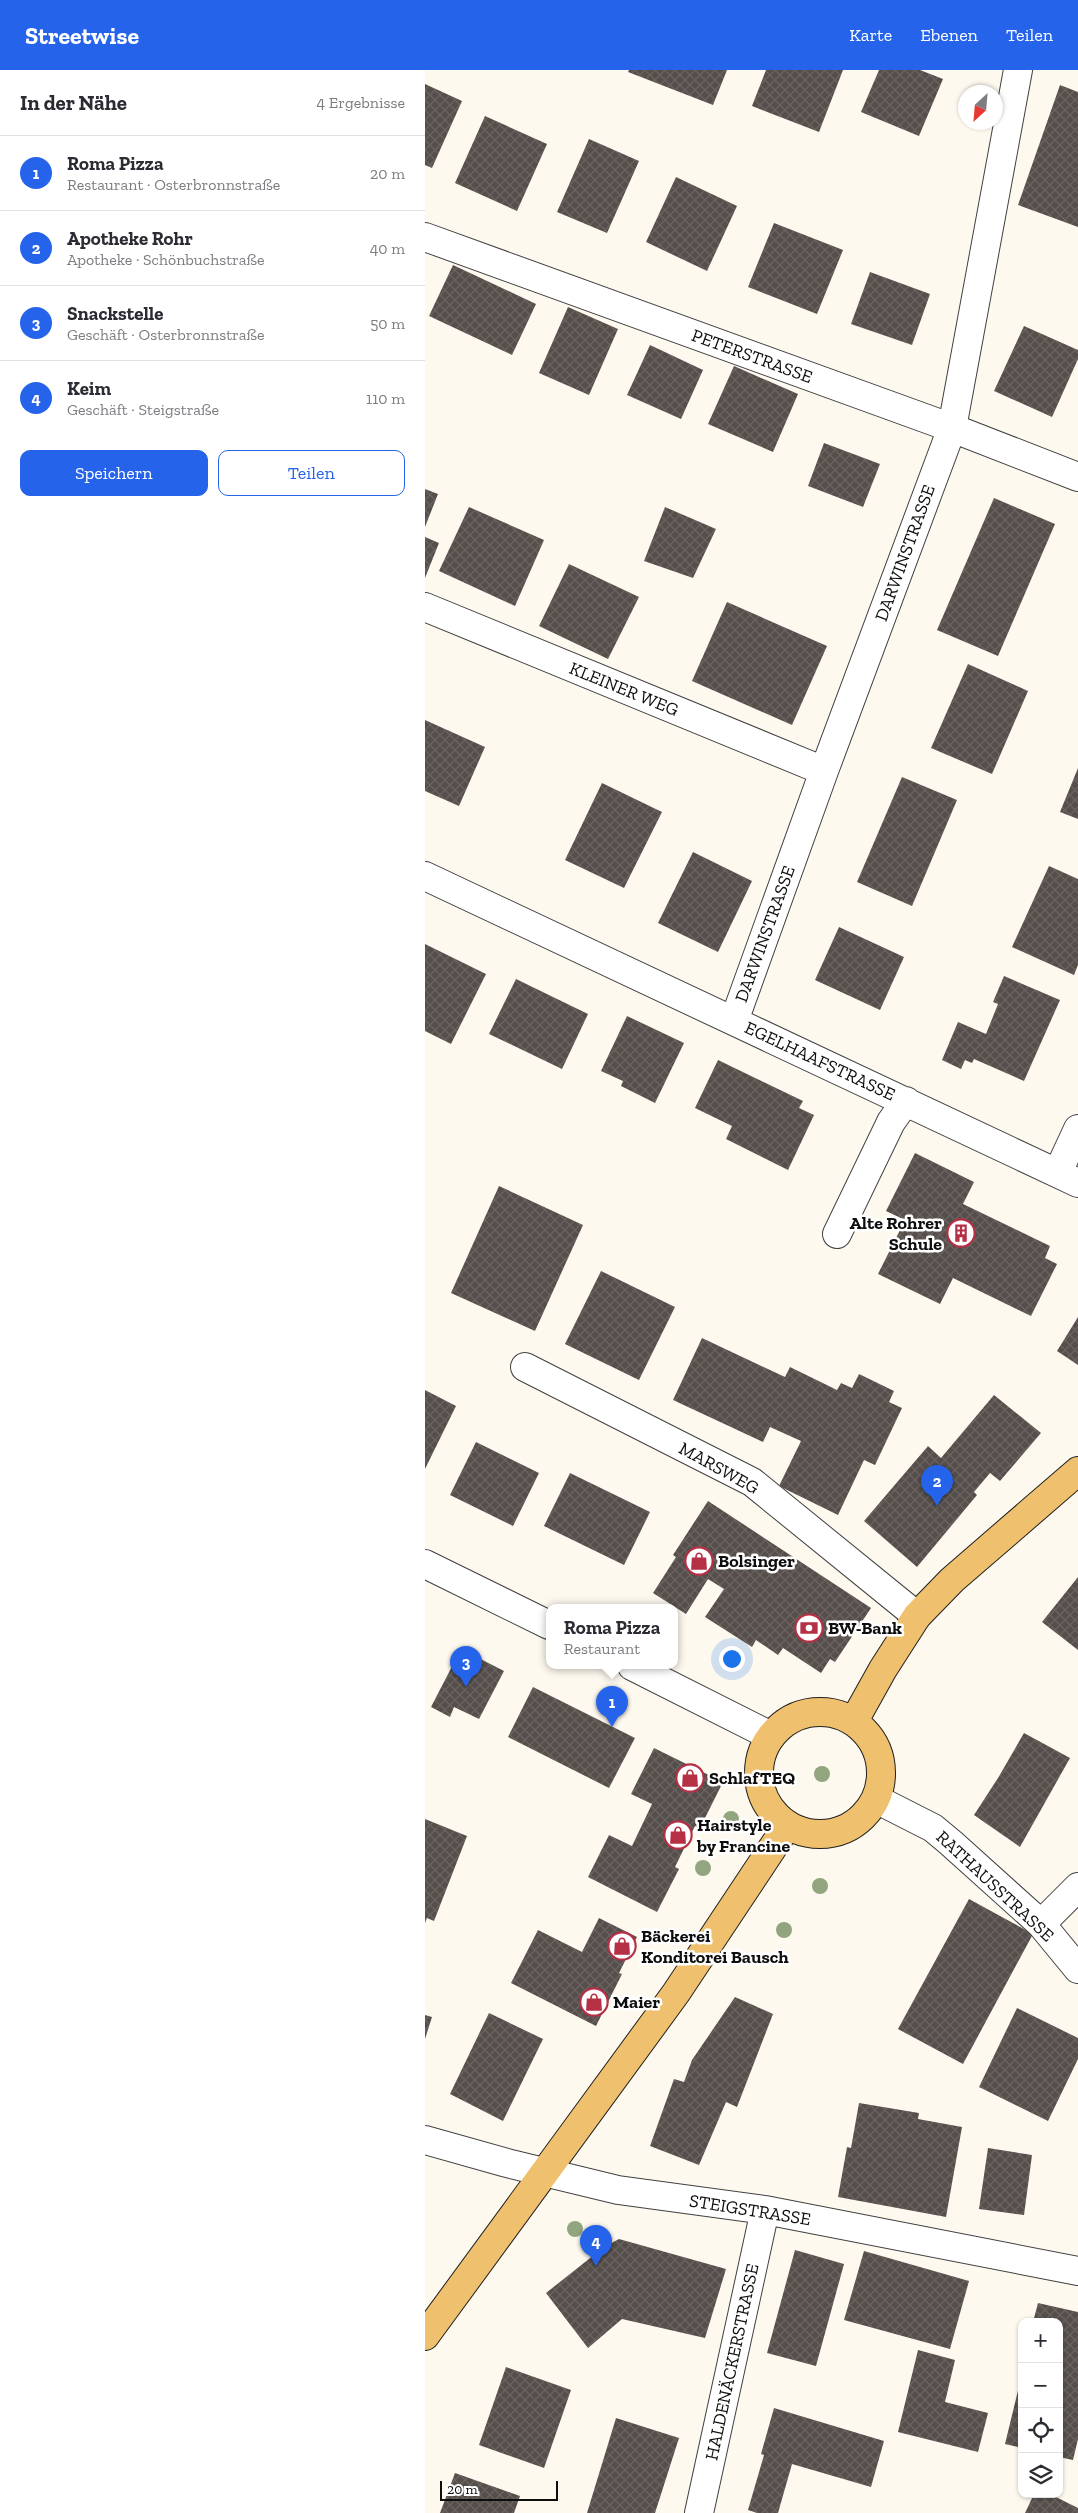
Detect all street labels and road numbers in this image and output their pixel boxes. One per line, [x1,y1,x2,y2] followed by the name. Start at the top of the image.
[689,324,815,388] street label: PETERSTRASSE
[870,482,940,624] street label: DARWINSTRASSE
[566,657,682,721] street label: KLEINER WEG
[730,863,800,1005] street label: DARWINSTRASSE
[741,1016,899,1106] street label: EGELHAAFSTRASSE
[675,1437,763,1499] street label: MARSWEG
[931,1826,1059,1946] street label: RATHAUSSTRASSE
[688,2190,812,2230] street label: STEIGSTRASSE
[700,2262,764,2462] street label: HALDENÄCKERSTRASSE

